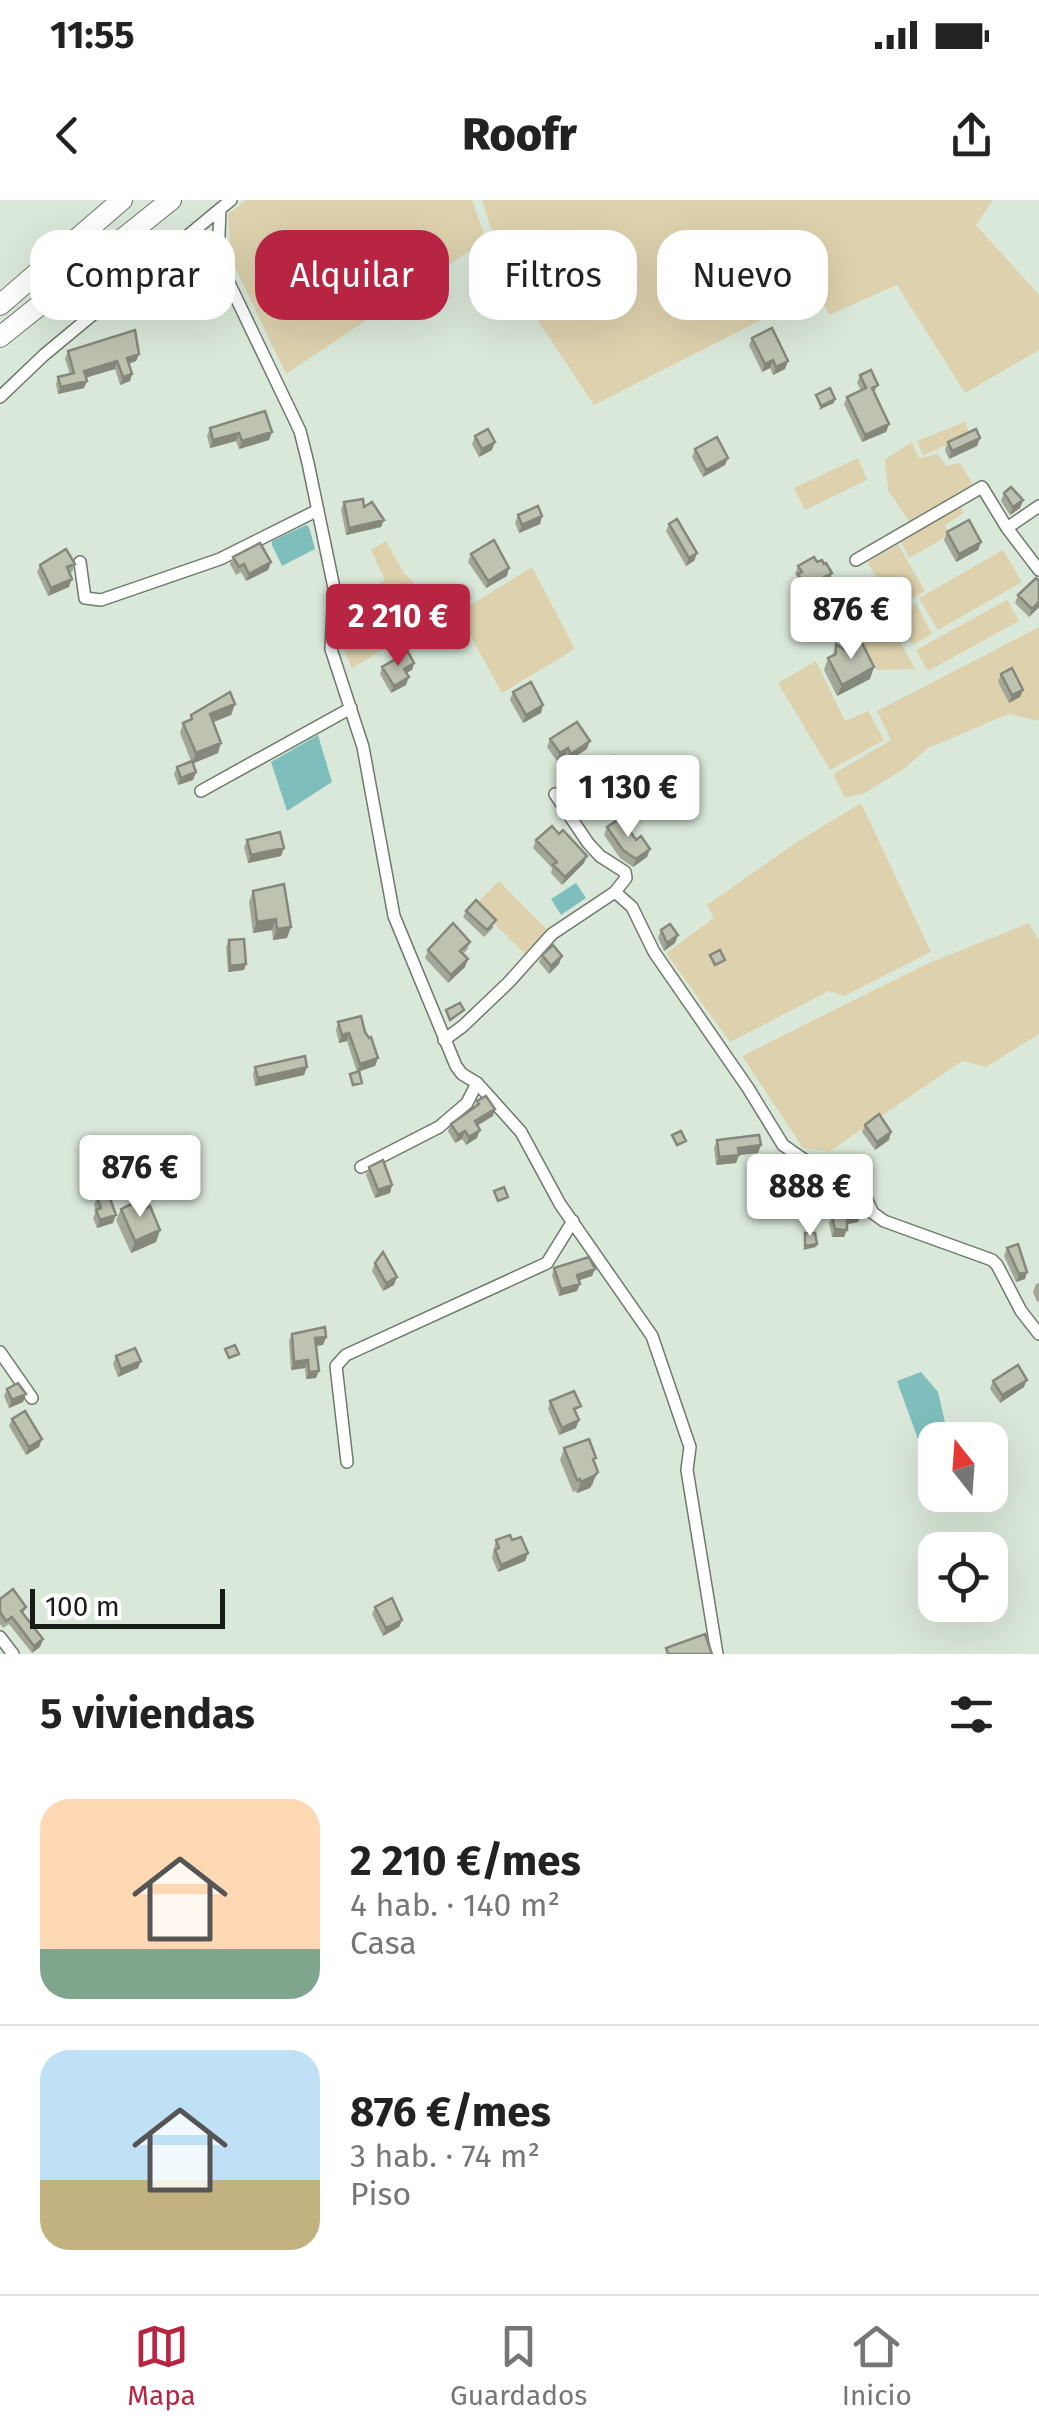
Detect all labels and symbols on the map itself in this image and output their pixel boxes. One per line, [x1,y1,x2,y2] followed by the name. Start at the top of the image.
[781,577,921,662] pin: 876 €
[306,584,490,669] pin: 2 210 €
[536,755,720,840] pin: 1 130 €
[70,1135,210,1220] pin: 876 €
[740,1154,880,1239] pin: 888 €
[918,1422,1008,1512] north arrow
[30,1584,225,1628] scale bar

